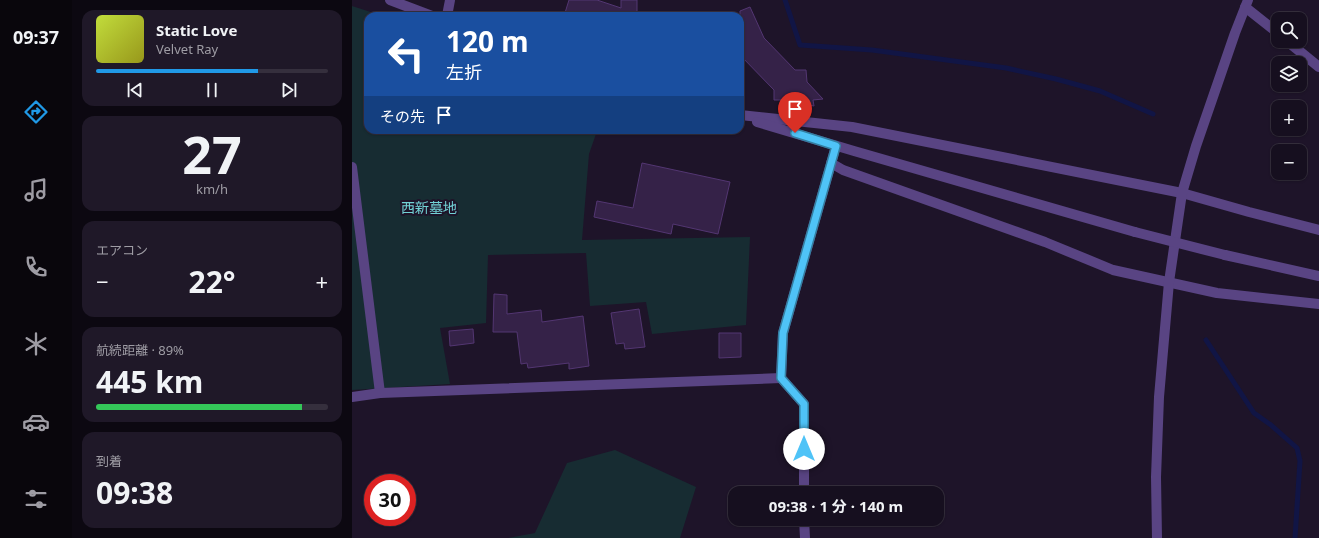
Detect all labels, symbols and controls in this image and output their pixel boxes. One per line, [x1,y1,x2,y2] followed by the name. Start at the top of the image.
[1271,12,1307,180] map controls
[1271,12,1307,48] button: search
[156,20,237,40] text: Static Love
[446,22,529,60] text: 120 m
[13,25,59,49] text: 09:37
[380,28,432,80] icon: left
[156,40,218,58] text: Velvet Ray
[1271,56,1307,92] button: layers
[446,60,482,84] text: 左折
[124,79,146,101] icon: previous
[201,79,223,101] icon: pause
[278,79,300,101] icon: next
[778,92,812,133] pin
[22,98,50,126] icon: directions
[784,98,806,120] icon: arrive
[1271,100,1307,136] button: +
[433,104,455,126] icon: arrive
[380,106,425,126] text: その先
[182,118,242,189] text: 27
[1271,144,1307,180] button: −
[22,176,50,204] icon: music
[196,180,228,198] text: km/h
[401,198,457,217] park label: 西新墓地
[96,241,148,259] text: エアコン
[22,253,50,281] icon: phone
[188,261,236,302] text: 22°
[96,266,109,296] text: −
[315,266,328,296] text: +
[22,330,50,358] icon: climate
[96,341,184,359] text: 航続距離 · 89%
[96,361,203,402] text: 445 km
[22,408,50,436] icon: car
[783,428,825,470] position arrow
[96,452,122,470] text: 到着
[96,472,173,513] text: 09:38
[364,474,416,526] speed limit sign: 30
[22,485,50,513] icon: filters
[769,496,903,516] text: 09:38 · 1 分 · 140 m

